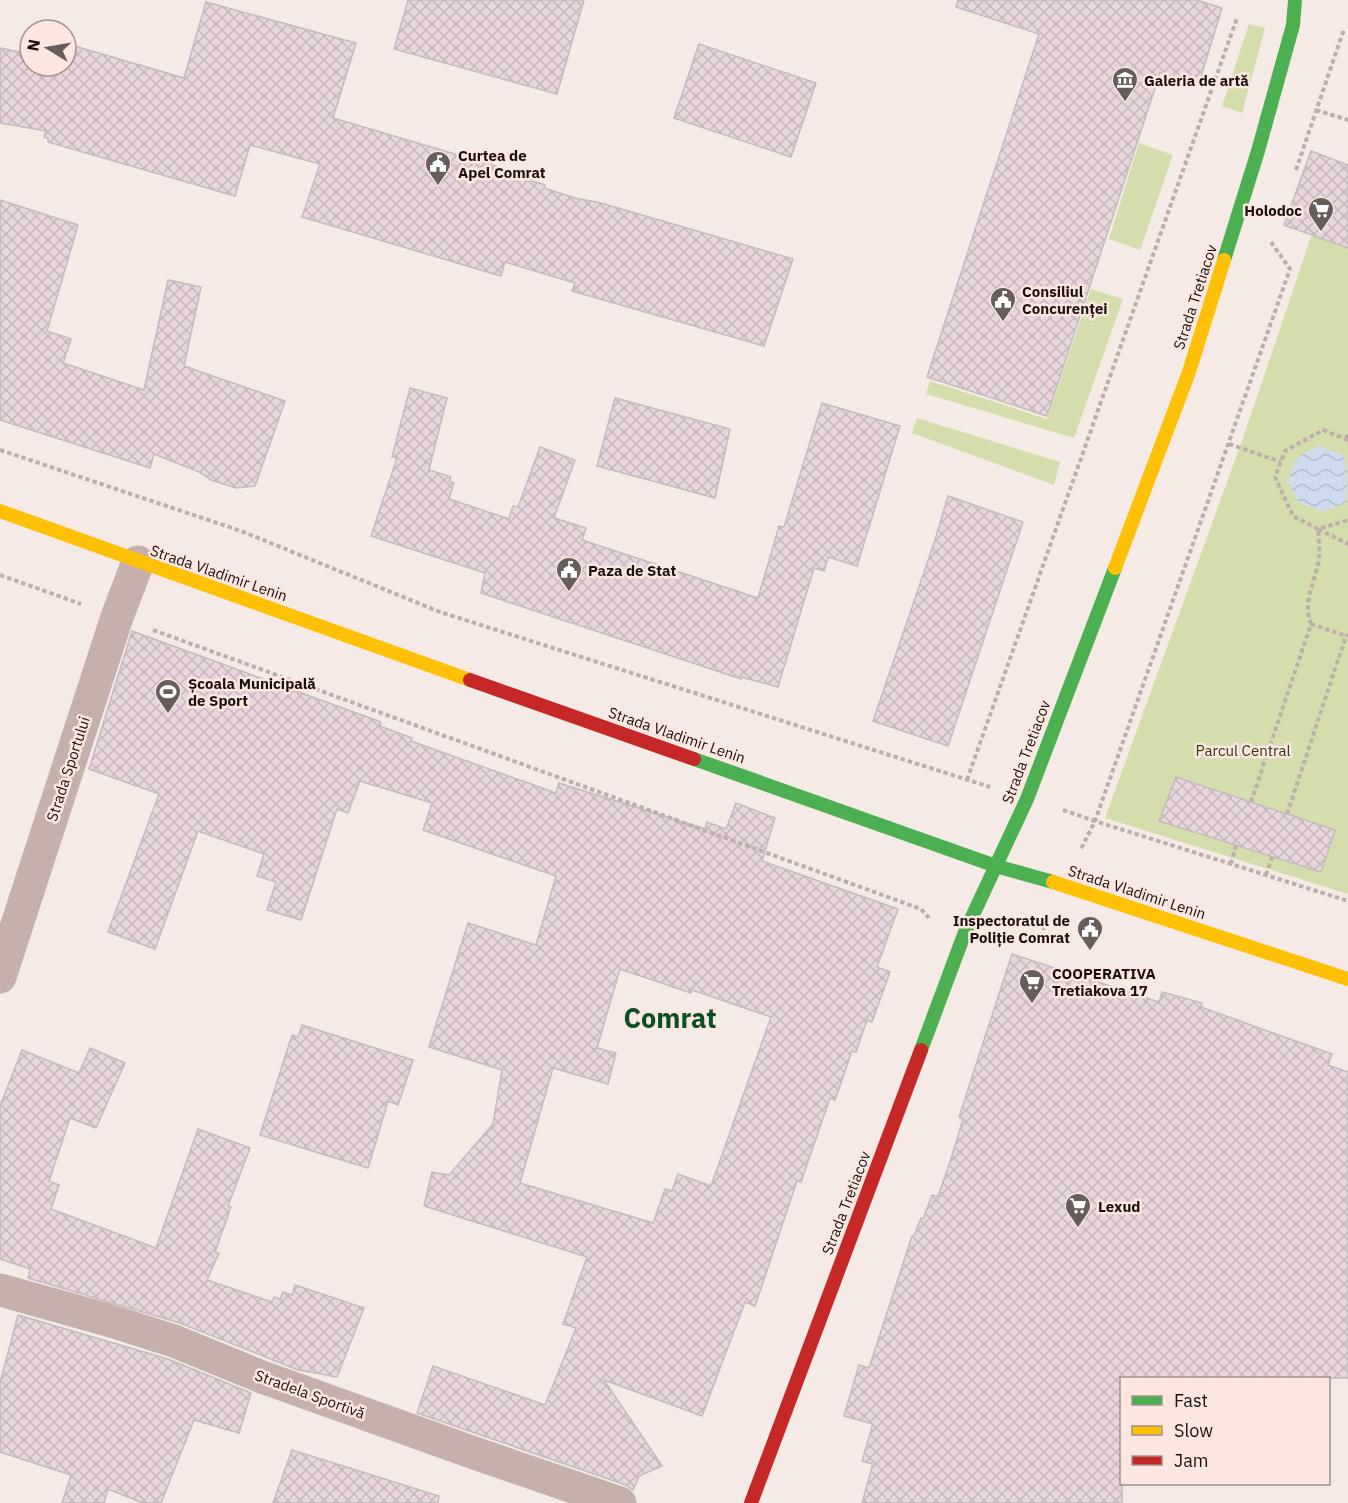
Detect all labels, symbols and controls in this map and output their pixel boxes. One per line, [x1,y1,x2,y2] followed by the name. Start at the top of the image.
[18,18,78,78] north arrow
[22,38,44,53] text: N
[1110,65,1140,103] museum icon: Galeria de artă
[1144,71,1249,90] place label: Galeria de artă
[458,146,546,182] place label: Curtea de Apel Comrat
[423,149,453,187] public building icon: Curtea de Apel Comrat
[1306,195,1336,233] supermarket icon: Holodoc
[1244,201,1302,220] place label: Holodoc
[1169,241,1221,352] street label: Strada Tretiacov
[1022,282,1108,318] place label: Consiliul Concurenței
[988,285,1018,323] public building icon: Consiliul Concurenței
[148,541,290,605] street label: Strada Vladimir Lenin
[554,555,584,593] public building icon: Paza de Stat
[588,561,677,580] place label: Paza de Stat
[188,674,316,710] place label: Școala Municipală de Sport
[153,677,183,715] sports icon: Școala Municipală de Sport
[998,697,1055,806] street label: Strada Tretiacov
[606,703,748,767] street label: Strada Vladimir Lenin
[42,714,94,824] street label: Strada Sportului
[1196,741,1290,760] park label: Parcul Central
[1066,861,1208,923] street label: Strada Vladimir Lenin
[953,911,1070,947] place label: Inspectoratul de Poliție Comrat
[1075,914,1105,952] public building icon: Inspectoratul de Poliție Comrat
[1052,964,1156,1000] place label: COOPERATIVA Tretiakova 17
[1017,967,1047,1005] supermarket icon: COOPERATIVA Tretiakova 17
[623,1000,717,1035] district label: Comrat
[818,1148,875,1257] street label: Strada Tretiacov
[1063,1191,1093,1229] supermarket icon: Lexud
[1098,1197,1140,1216] place label: Lexud
[252,1365,368,1423] street label: Stradela Sportivă
[1120,1377,1330,1485] legend
[1174,1389,1208,1412] text: Fast
[1174,1419,1213,1442] text: Slow
[1174,1449,1209,1472] text: Jam

